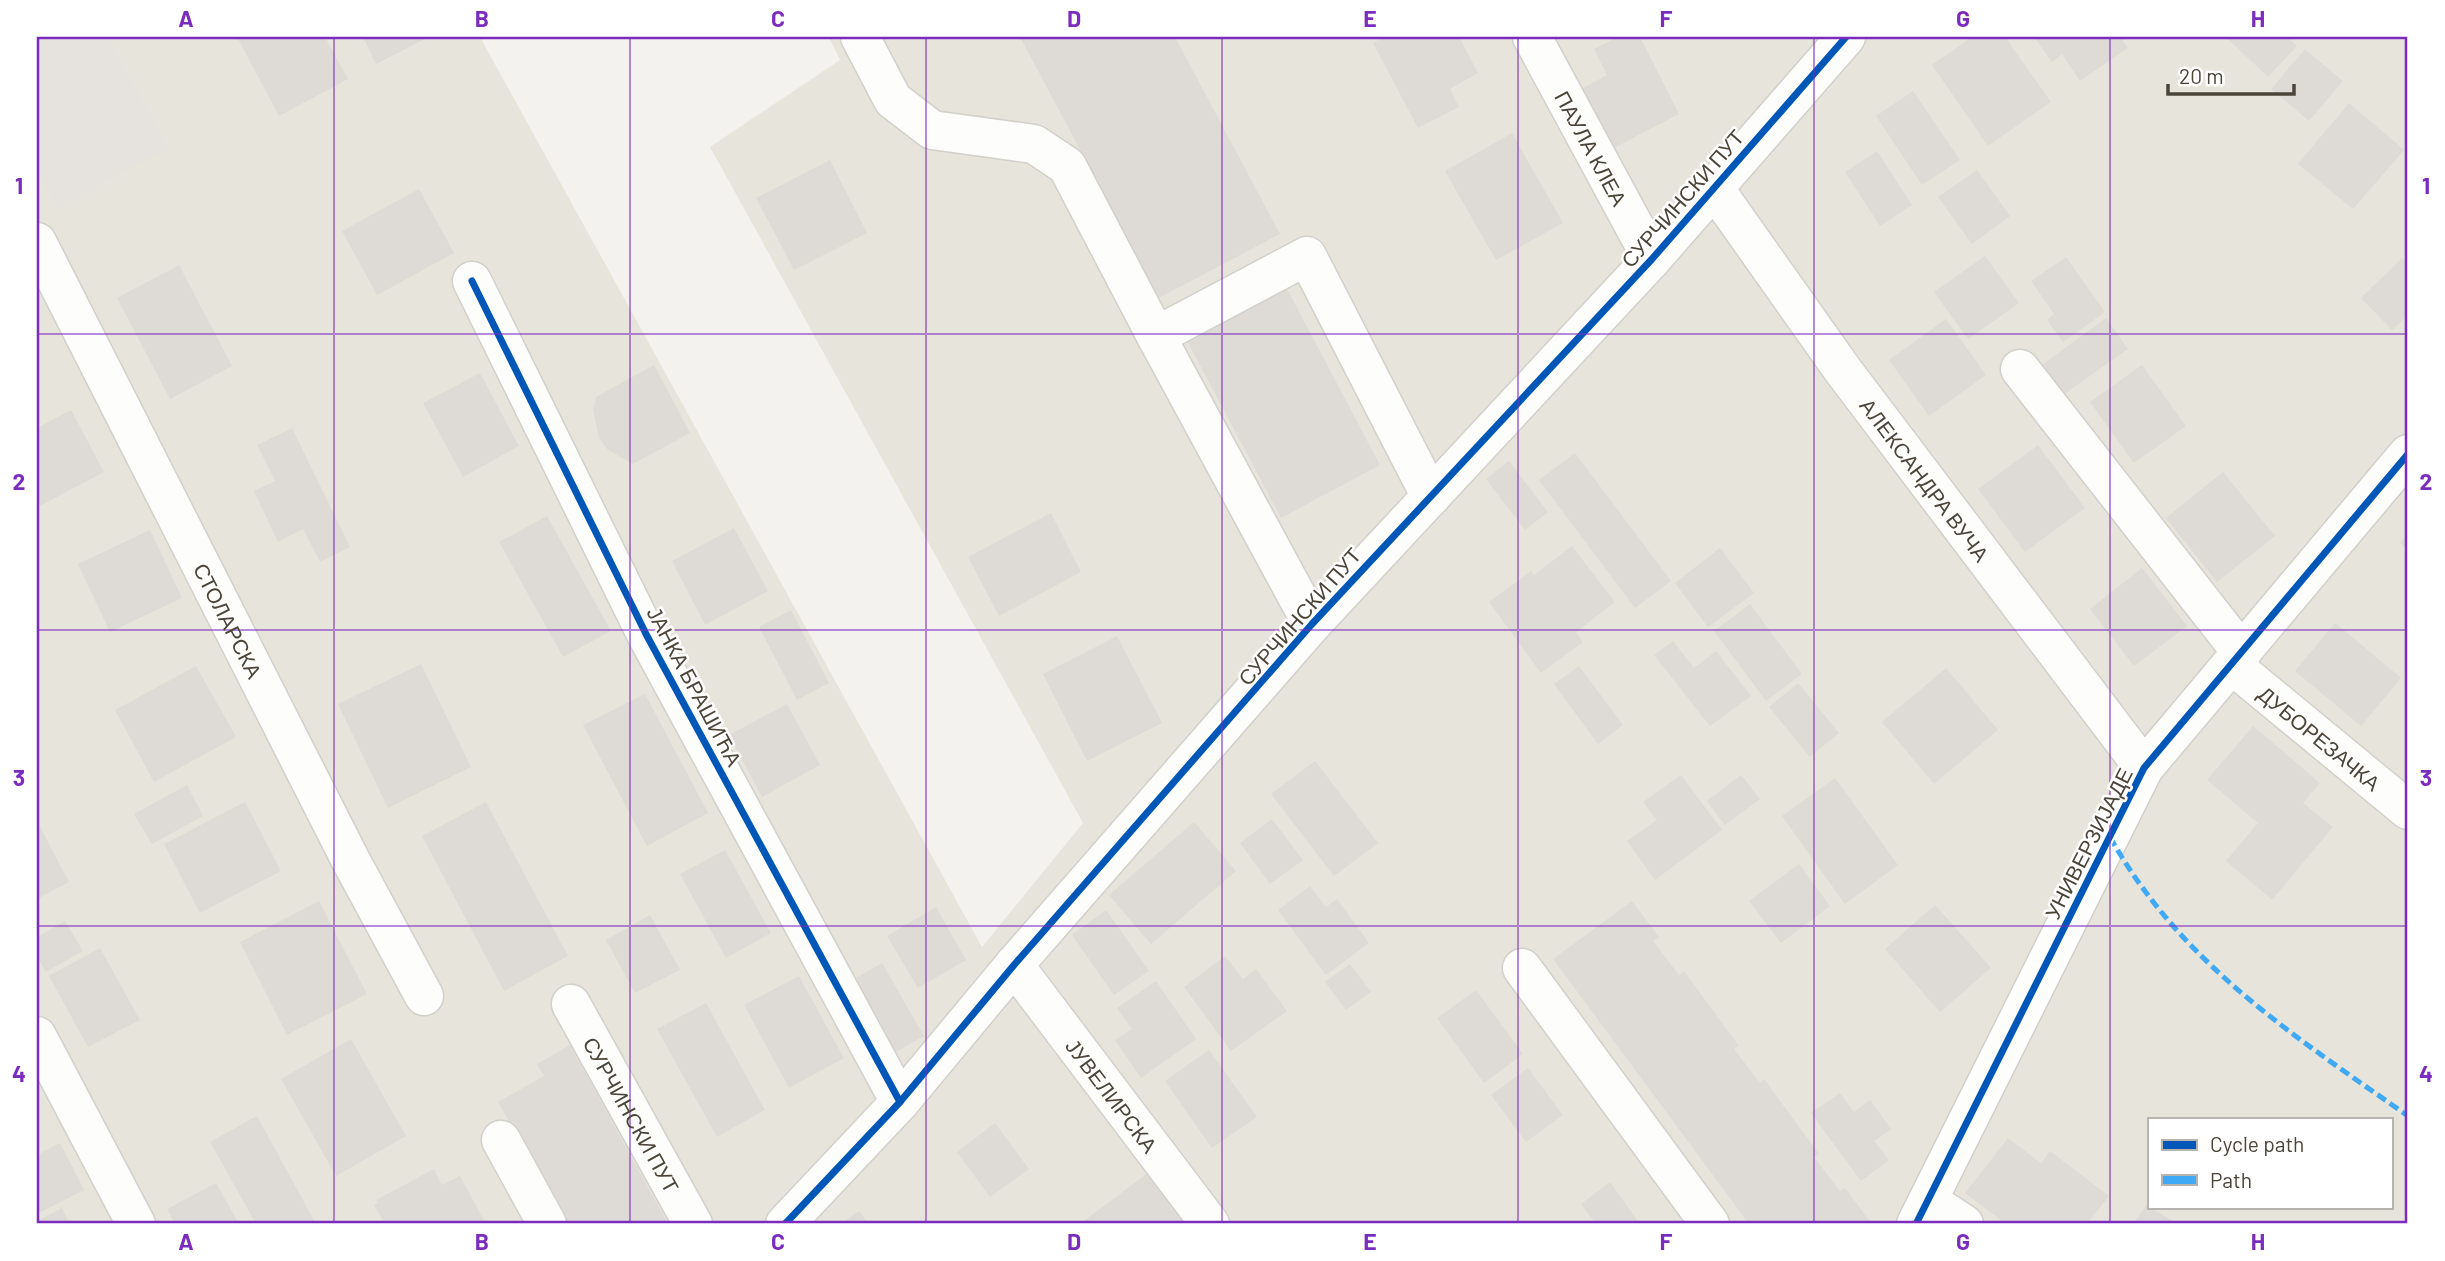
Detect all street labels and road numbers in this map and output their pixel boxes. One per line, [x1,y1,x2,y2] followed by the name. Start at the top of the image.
[1551,86,1633,210] street label: ПАУЛА КЛЕА
[1615,124,1749,272] street label: СУРЧИНСКИ ПУТ
[1856,393,1995,566] street label: АЛЕКСАНДРА ВУЧА
[1232,542,1366,690] street label: СУРЧИНСКИ ПУТ
[189,559,268,682] street label: СТОЛАРСКА
[642,602,748,770] street label: ЈАНКА БРАШИЋА
[2254,680,2386,795] street label: ДУБОРЕЗАЧКА
[2039,763,2137,923] street label: УНИВЕРЗИЈАДЕ
[579,1032,685,1197] street label: СУРЧИНСКИ ПУТ
[1061,1033,1163,1157] street label: ЈУВЕЛИРСКА

